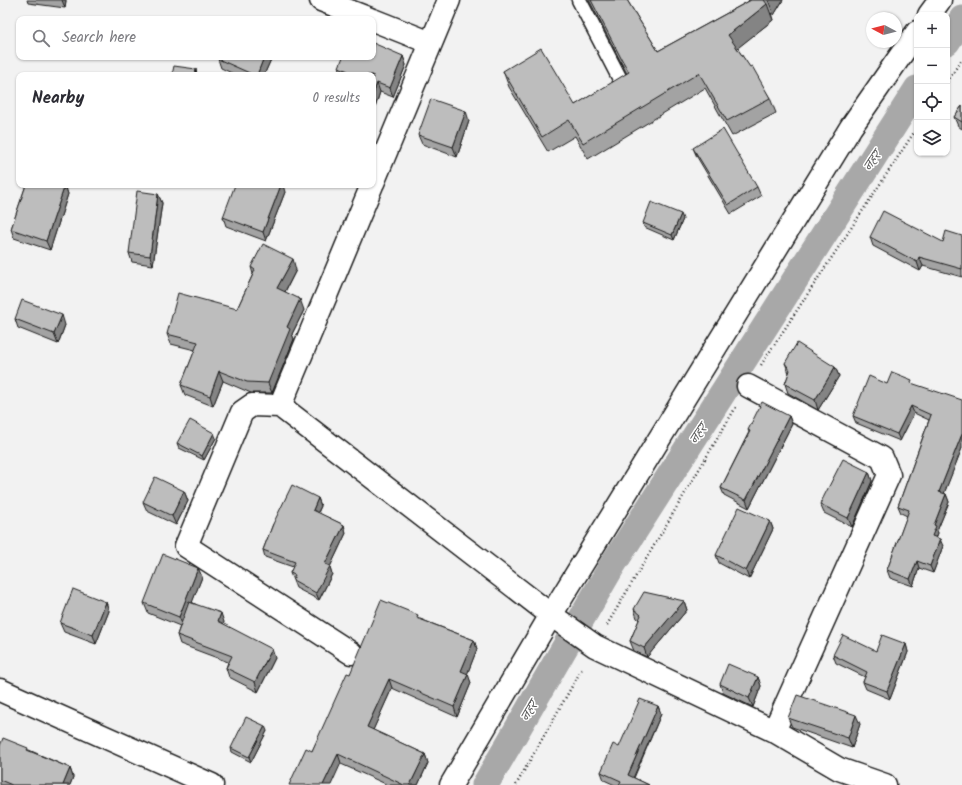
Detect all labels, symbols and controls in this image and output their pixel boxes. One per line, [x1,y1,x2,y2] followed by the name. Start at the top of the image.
[866,12,902,48] north arrow
[914,12,950,156] map controls
[914,12,950,48] button: +
[16,16,376,60] search box
[62,26,136,50] text: Search here
[30,27,52,49] icon: search
[914,48,950,84] button: −
[914,84,950,120] button: locate
[32,85,84,112] text: Nearby
[313,88,360,109] text: 0 results
[914,120,950,156] button: layers
[858,144,889,176] water label: नहर
[684,417,715,449] water label: नहर
[515,694,546,726] water label: नहर

